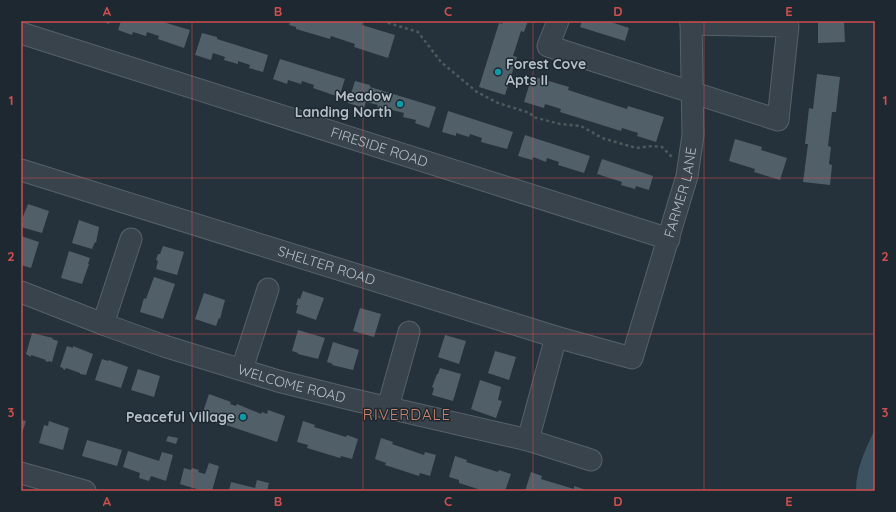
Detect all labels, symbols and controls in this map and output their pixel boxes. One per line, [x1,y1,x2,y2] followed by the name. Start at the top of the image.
[103,3,112,19] text: A
[274,3,282,19] text: B
[444,3,452,19] text: C
[613,3,623,19] text: D
[785,3,793,19] text: E
[506,55,586,89] place label: Forest Cove Apts II
[493,67,503,77] marker: Forest Cove Apts II
[295,87,392,121] place label: Meadow Landing North
[8,92,14,108] text: 1
[882,92,888,108] text: 1
[395,99,405,109] marker: Meadow Landing North
[328,123,430,171] street label: FIRESIDE ROAD
[660,146,700,240] street label: FARMER LANE
[275,242,377,289] street label: SHELTER ROAD
[7,248,15,264] text: 2
[881,248,889,264] text: 2
[236,360,348,407] street label: WELCOME ROAD
[8,404,15,420] text: 3
[882,404,889,420] text: 3
[363,405,451,424] district label: RIVERDALE
[126,408,235,426] place label: Peaceful Village
[238,412,248,422] marker: Peaceful Village
[103,493,112,509] text: A
[274,493,282,509] text: B
[444,493,452,509] text: C
[613,493,623,509] text: D
[785,493,793,509] text: E

